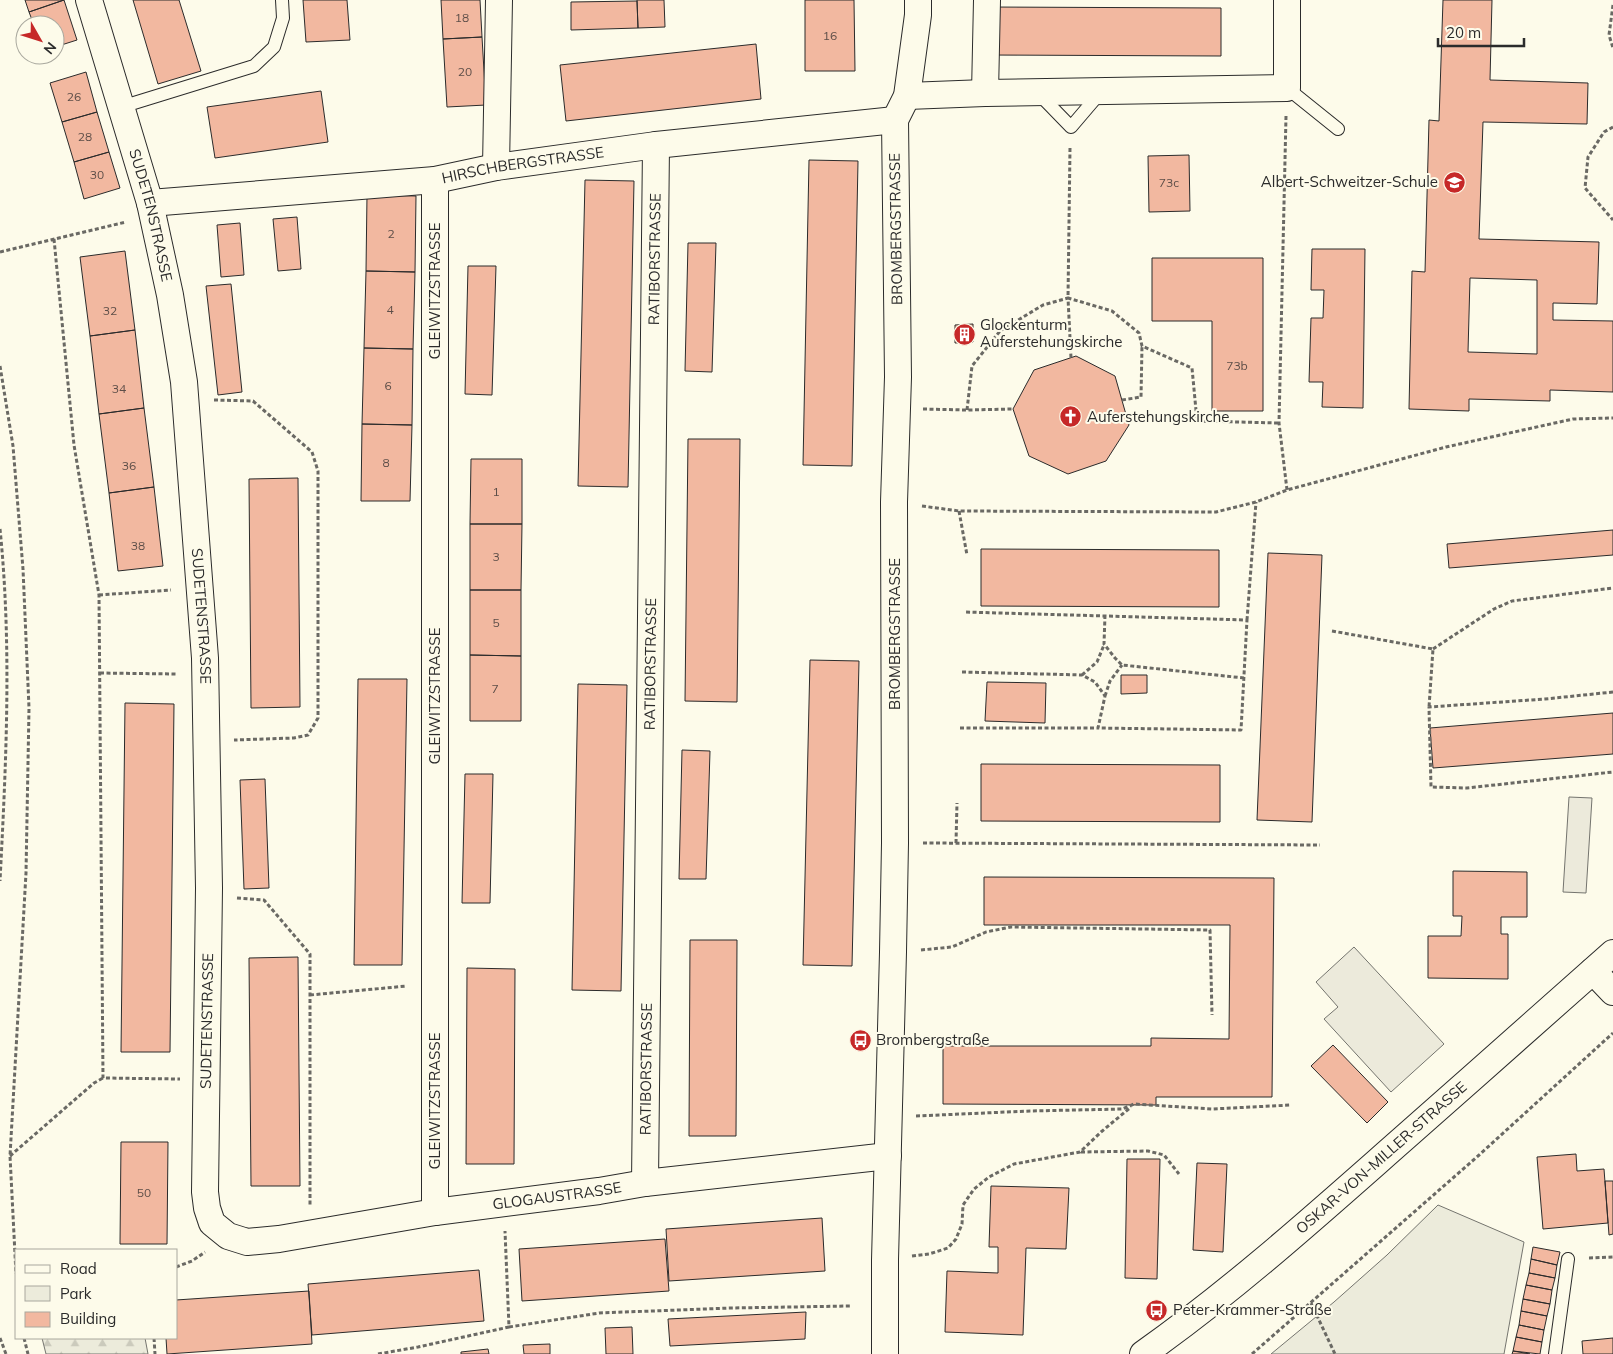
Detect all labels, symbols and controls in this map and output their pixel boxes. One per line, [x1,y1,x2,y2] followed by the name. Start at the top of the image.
[455,10,469,25] house number: 18
[15,15,65,65] north arrow
[1438,15,1524,47] scale bar
[1446,23,1481,42] text: 20 m
[823,28,837,43] house number: 16
[40,38,60,58] text: N
[458,64,472,79] house number: 20
[67,89,81,104] house number: 26
[78,129,92,144] house number: 28
[440,142,605,187] street label: HIRSCHBERGSTRASSE
[125,146,177,283] street label: SUDETENSTRASSE
[885,153,906,305] street label: BROMBERGSTRASSE
[90,167,104,182] house number: 30
[1442,170,1466,194] school or university icon: Albert-Schweitzer-Schule
[1261,172,1438,191] place label: Albert-Schweitzer-Schule
[1159,175,1179,190] house number: 73c
[644,193,664,325] street label: RATIBORSTRASSE
[425,222,444,360] street label: GLEIWITZSTRASSE
[387,226,395,241] house number: 2
[386,302,394,317] house number: 4
[103,303,117,318] house number: 32
[980,315,1123,351] place label: Glockenturm Auferstehungskirche
[952,322,976,346] building icon: Glockenturm Auferstehungskirche
[1226,358,1248,373] house number: 73b
[384,378,392,393] house number: 6
[112,381,126,396] house number: 34
[1059,405,1083,429] church icon: Auferstehungskirche
[1087,407,1230,426] place label: Auferstehungskirche
[382,455,390,470] house number: 8
[122,458,136,473] house number: 36
[492,484,500,499] house number: 1
[131,538,145,553] house number: 38
[188,547,215,684] street label: SUDETENSTRASSE
[492,549,500,564] house number: 3
[885,558,904,710] street label: BROMBERGSTRASSE
[640,598,660,730] street label: RATIBORSTRASSE
[492,615,500,630] house number: 5
[425,627,444,765] street label: GLEIWITZSTRASSE
[491,681,499,696] house number: 7
[196,953,217,1089] street label: SUDETENSTRASSE
[636,1003,656,1135] street label: RATIBORSTRASSE
[848,1028,872,1052] bus stop icon: Brombergstraße
[876,1030,990,1049] place label: Brombergstraße
[425,1032,444,1170] street label: GLEIWITZSTRASSE
[1292,1077,1471,1238] street label: OSKAR-VON-MILLER-STRASSE
[491,1177,623,1214] street label: GLOGAUSTRASSE
[137,1185,151,1200] house number: 50
[15,1249,178,1339] legend
[60,1259,97,1278] text: Road
[60,1284,92,1303] text: Park
[1145,1298,1169,1322] bus stop icon: Peter-Krammer-Straße
[1173,1300,1332,1319] place label: Peter-Krammer-Straße
[60,1309,116,1328] text: Building

